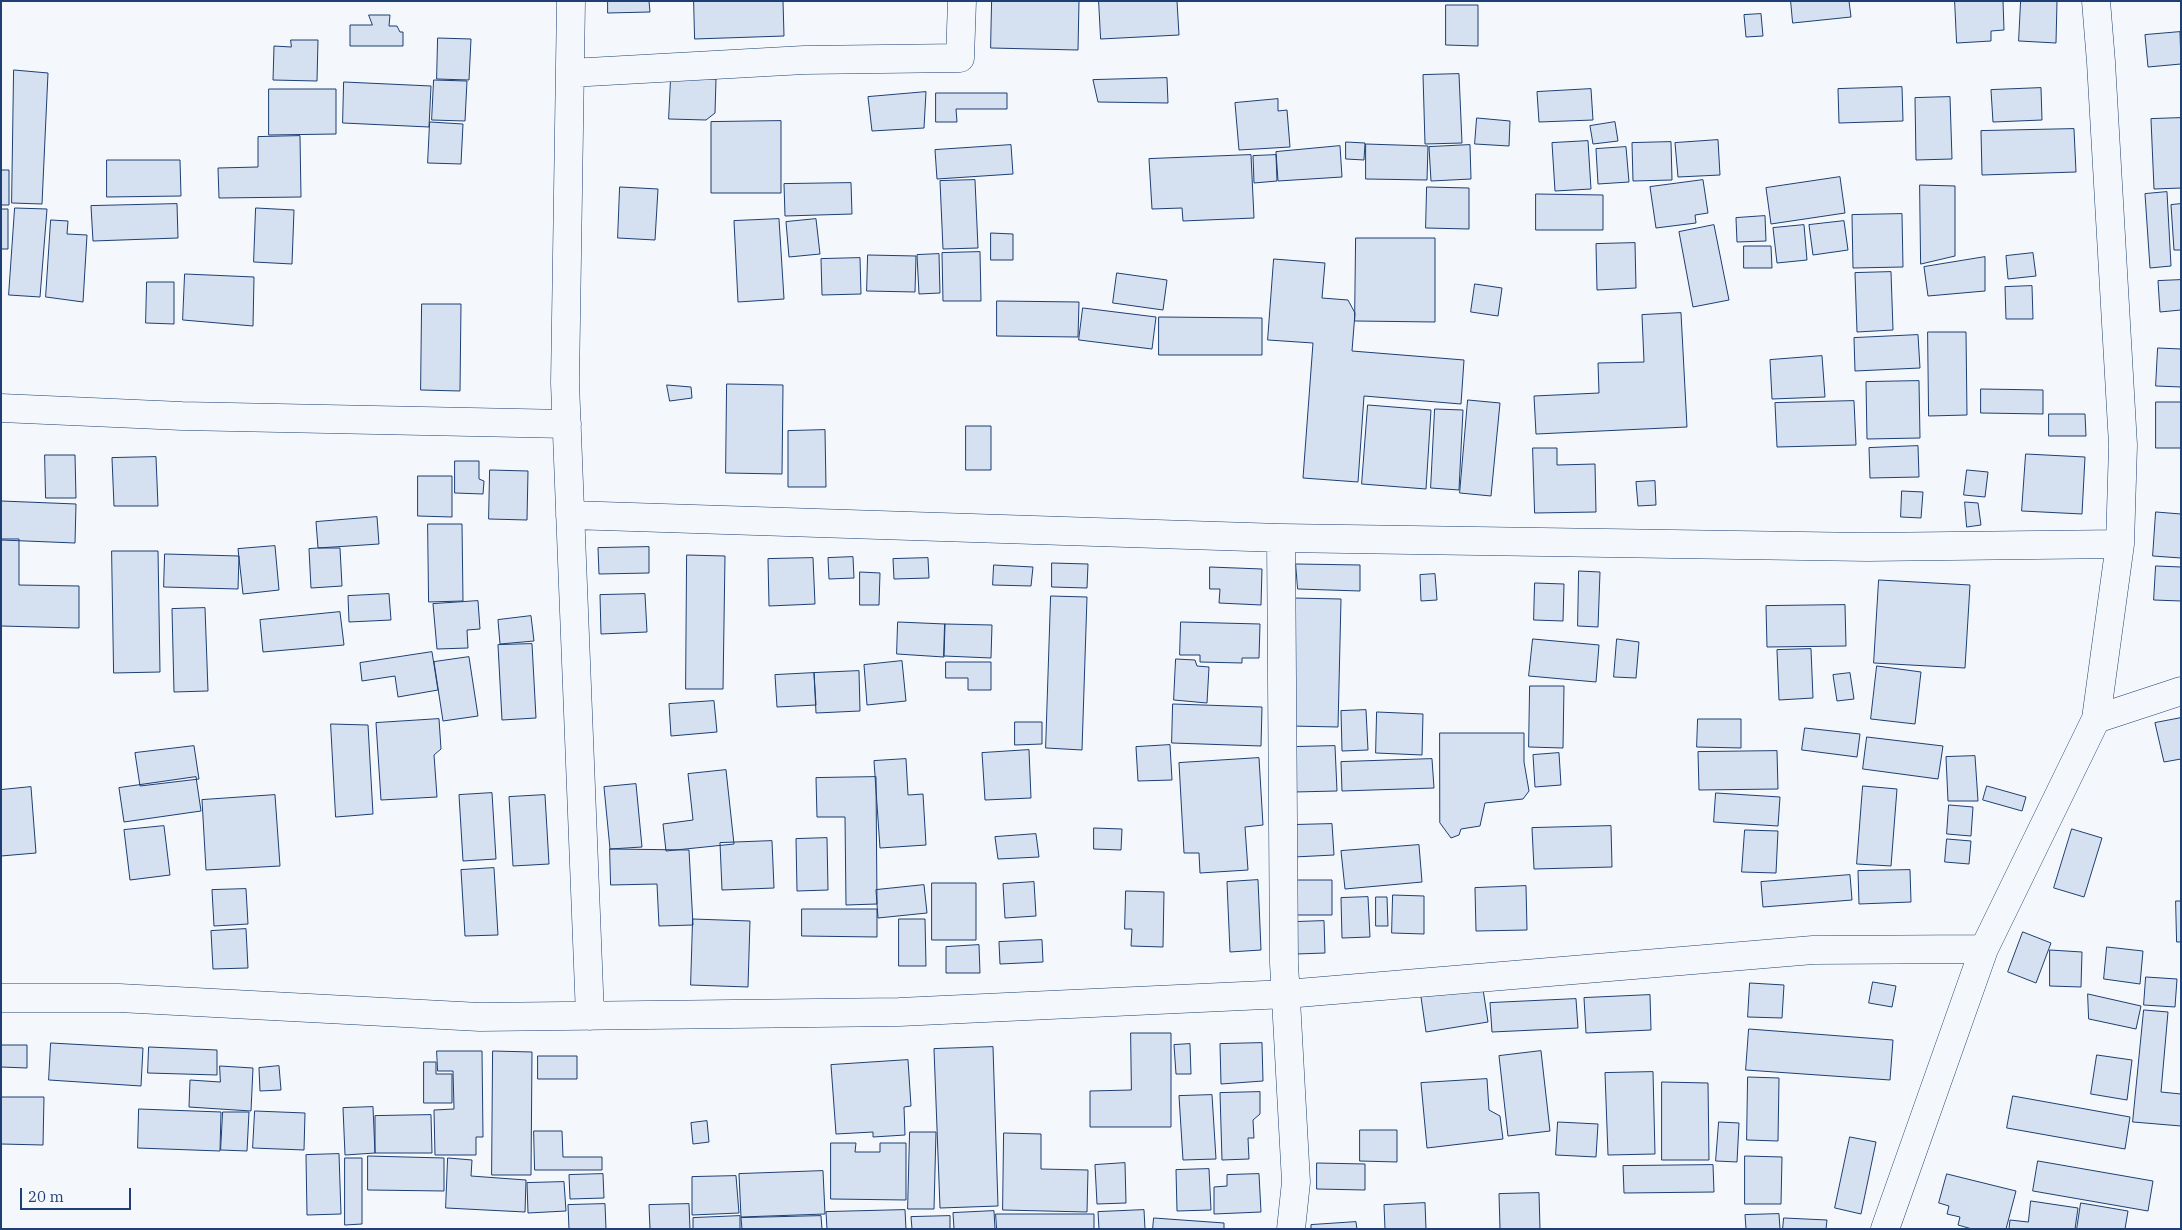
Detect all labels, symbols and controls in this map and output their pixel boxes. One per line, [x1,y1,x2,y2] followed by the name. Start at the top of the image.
[22,1178,134,1210] scale bar
[28,1187,64,1206] text: 20 m

